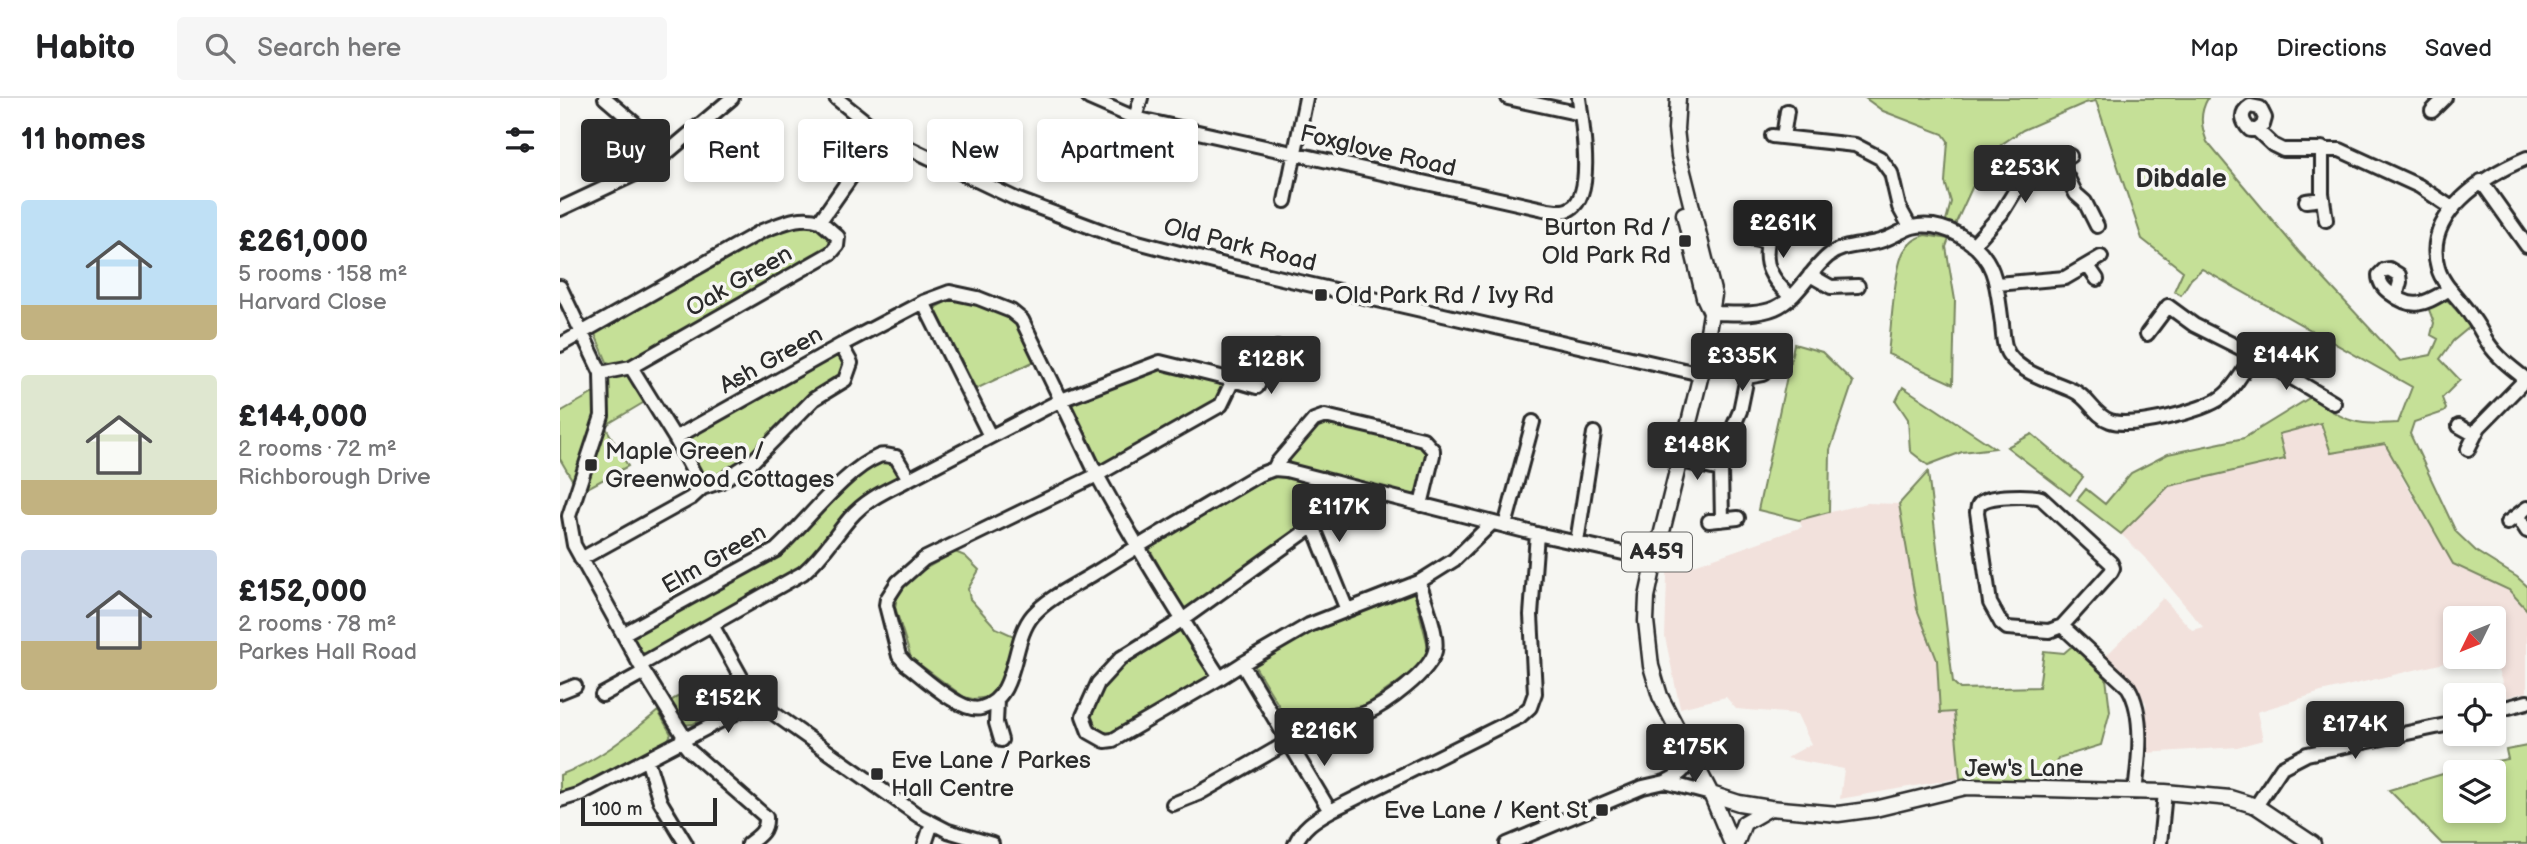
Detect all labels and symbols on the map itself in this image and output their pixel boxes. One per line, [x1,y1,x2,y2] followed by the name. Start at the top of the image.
[1297,119,1459,183] street label: Foxglove Road
[1976,146,2074,205] pin: £253K
[2135,164,2227,195] district label: Dibdale
[1734,200,1832,260] pin: £261K
[1161,212,1319,278] street label: Old Park Road
[1542,213,1671,270] place label: Burton Rd / Old Park Rd
[1677,233,1693,249] marker: Burton Rd / Old Park Rd
[681,239,797,323] street label: Oak Green
[1335,281,1554,310] place label: Old Park Rd / Ivy Rd
[1313,287,1329,303] marker: Old Park Rd / Ivy Rd
[714,320,828,400] street label: Ash Green
[2237,332,2335,392] pin: £144K
[1693,334,1791,393] pin: £335K
[1222,336,1320,396] pin: £128K
[1648,422,1746,482] pin: £148K
[605,437,835,494] place label: Maple Green / Greenwood Cottages
[583,457,599,473] marker: Maple Green / Greenwood Cottages
[1290,484,1388,544] pin: £117K
[657,518,771,600] street label: Elm Green
[1622,533,1692,572] road number: A459
[2443,606,2506,668] north arrow
[679,676,777,735] pin: £152K
[2306,702,2404,761] pin: £174K
[1275,708,1373,768] pin: £216K
[1646,724,1744,784] pin: £175K
[891,746,1091,803] place label: Eve Lane / Parkes Hall Centre
[1965,754,2083,783] street label: Jew's Lane
[869,766,885,782] marker: Eve Lane / Parkes Hall Centre
[581,795,718,827] scale bar
[1384,796,1589,825] place label: Eve Lane / Kent St
[1594,802,1610,818] marker: Eve Lane / Kent St

